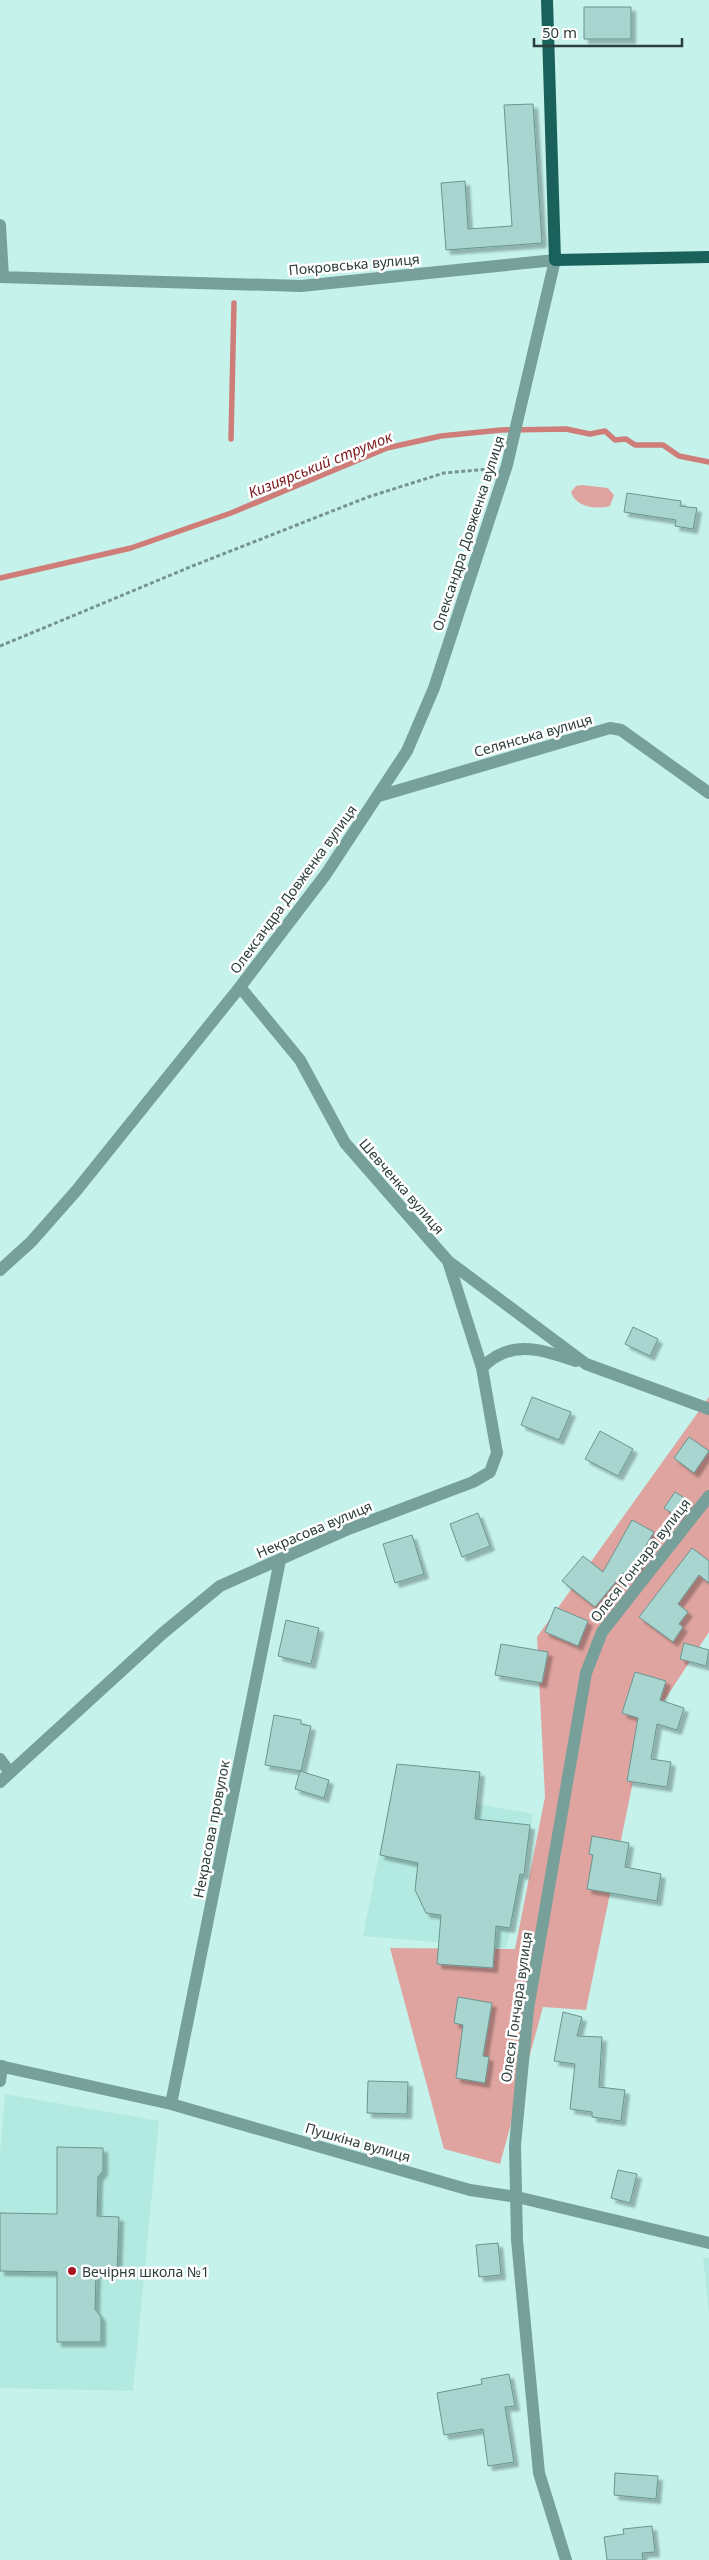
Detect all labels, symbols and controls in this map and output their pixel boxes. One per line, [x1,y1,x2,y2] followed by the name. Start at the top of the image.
[534,15,682,47] scale bar
[542,22,577,42] text: 50 m
[288,249,420,279] street label: Покровська вулиця
[245,425,396,502] water label: Кизиярський струмок
[427,433,509,633] street label: Олександра Довженка вулиця
[472,709,594,761] street label: Селянська вулиця
[225,801,361,977] street label: Олександра Довженка вулиця
[355,1134,449,1238] street label: Шевченка вулиця
[586,1494,694,1626] street label: Олеся Гончара вулиця
[253,1496,375,1562] street label: Некрасова вулиця
[188,1758,234,1899] street label: Некрасова провулок
[496,1930,536,2084] street label: Олеся Гончара вулиця
[303,2118,413,2166] street label: Пушкіна вулиця
[82,2262,209,2281] place label: Вечірня школа №1
[66,2265,78,2277] marker: Вечірня школа №1

